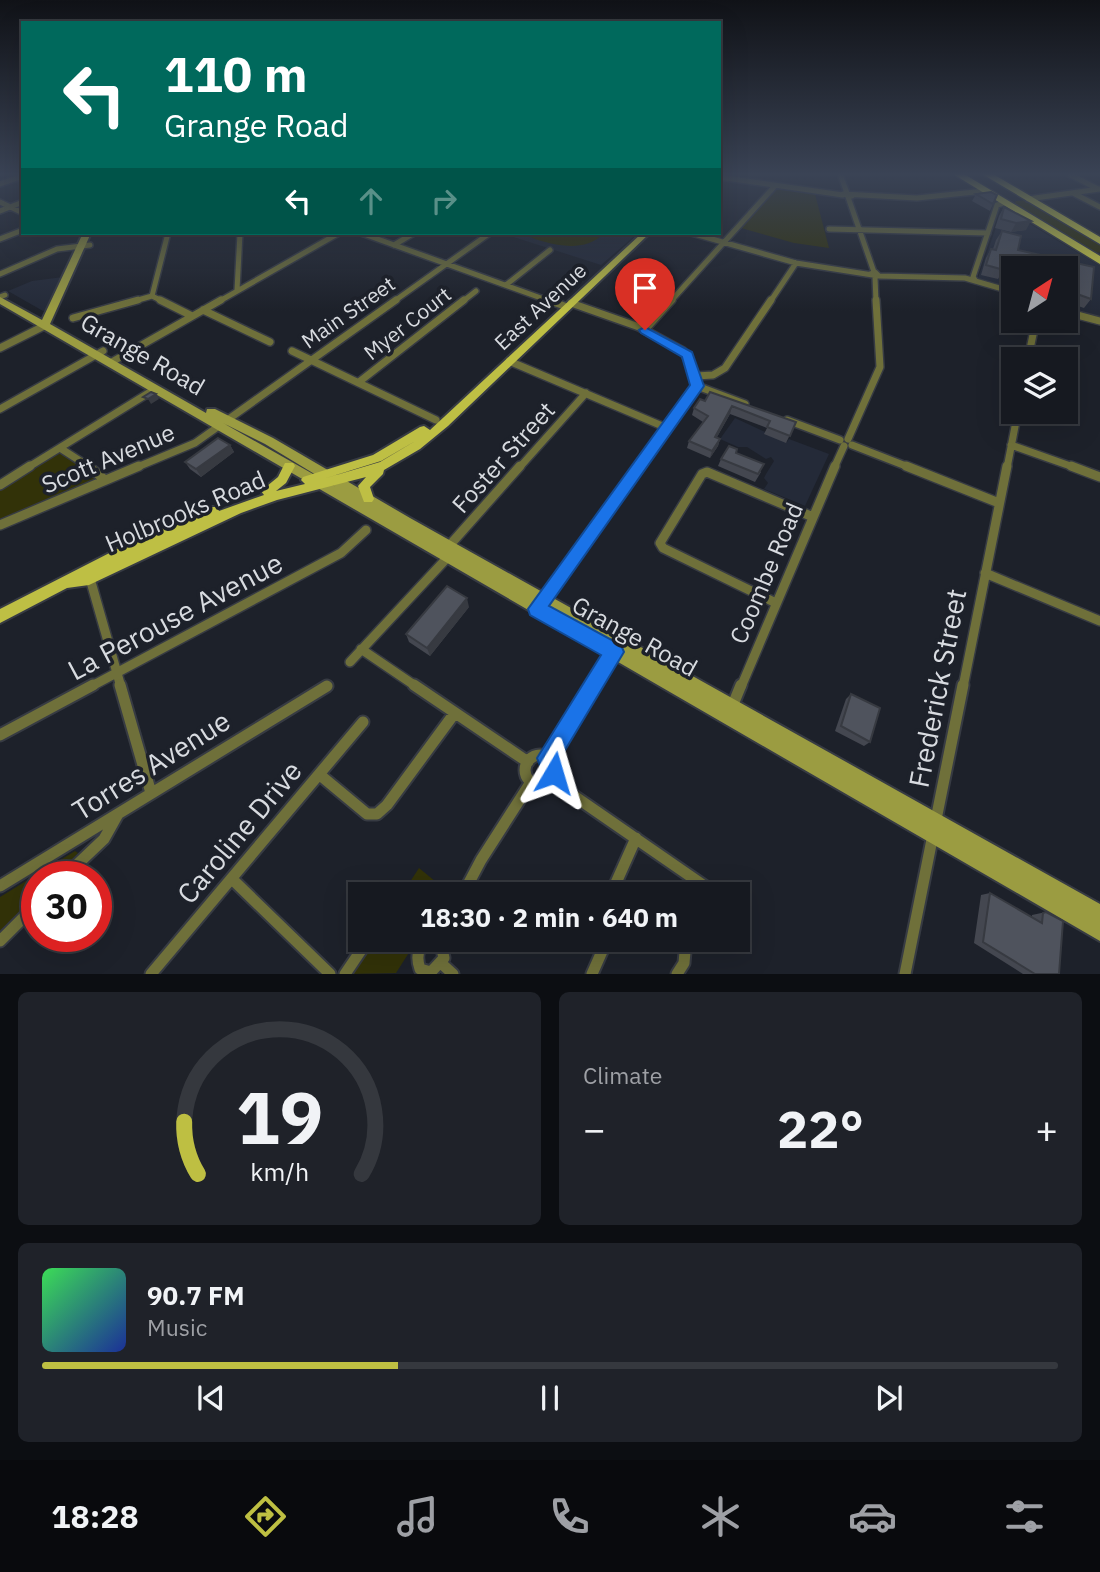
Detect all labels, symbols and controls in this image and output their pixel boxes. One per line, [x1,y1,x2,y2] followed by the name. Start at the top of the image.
[164,42,308,105] text: 110 m
[49,49,140,140] icon: left
[164,104,349,146] text: Grange Road
[279,182,317,220] icon: left
[352,182,390,220] icon: ahead
[425,182,463,220] icon: right
[488,256,592,356] street label: East Avenue
[1001,256,1078,332] north arrow
[1001,256,1078,424] map controls
[615,258,675,330] pin
[626,269,664,307] icon: arrive
[296,270,400,354] street label: Main Street
[358,280,456,366] street label: Myer Court
[75,306,211,402] street label: Grange Road
[1001,347,1078,424] button: layers
[444,394,562,520] street label: Foster Street
[37,416,179,500] street label: Scott Avenue
[100,463,270,559] street label: Holbrooks Road
[722,497,810,649] street label: Coombe Road
[61,544,289,688] street label: La Perouse Avenue
[900,585,974,791] street label: Frederick Street
[567,588,703,684] street label: Grange Road
[65,702,237,828] street label: Torres Avenue
[517,736,591,810] position arrow
[168,753,310,911] street label: Caroline Drive
[21,861,112,952] speed limit sign: 30
[420,900,678,934] text: 18:30 · 2 min · 640 m
[583,1060,662,1090] text: Climate
[236,1070,323,1165] text: 19
[777,1095,864,1162] text: 22°
[583,1104,606,1153] text: −
[1035,1104,1058,1153] text: +
[250,1155,309,1188] text: km/h
[147,1278,245,1312] text: 90.7 FM
[147,1312,207,1342] text: Music
[192,1379,230,1417] icon: previous
[531,1379,569,1417] icon: pause
[870,1379,908,1417] icon: next
[241,1492,290,1541] icon: directions
[393,1492,442,1541] icon: music
[545,1492,594,1541] icon: phone
[696,1492,745,1541] icon: climate
[848,1492,897,1541] icon: car
[1000,1492,1049,1541] icon: filters
[51,1495,139,1537] text: 18:28

